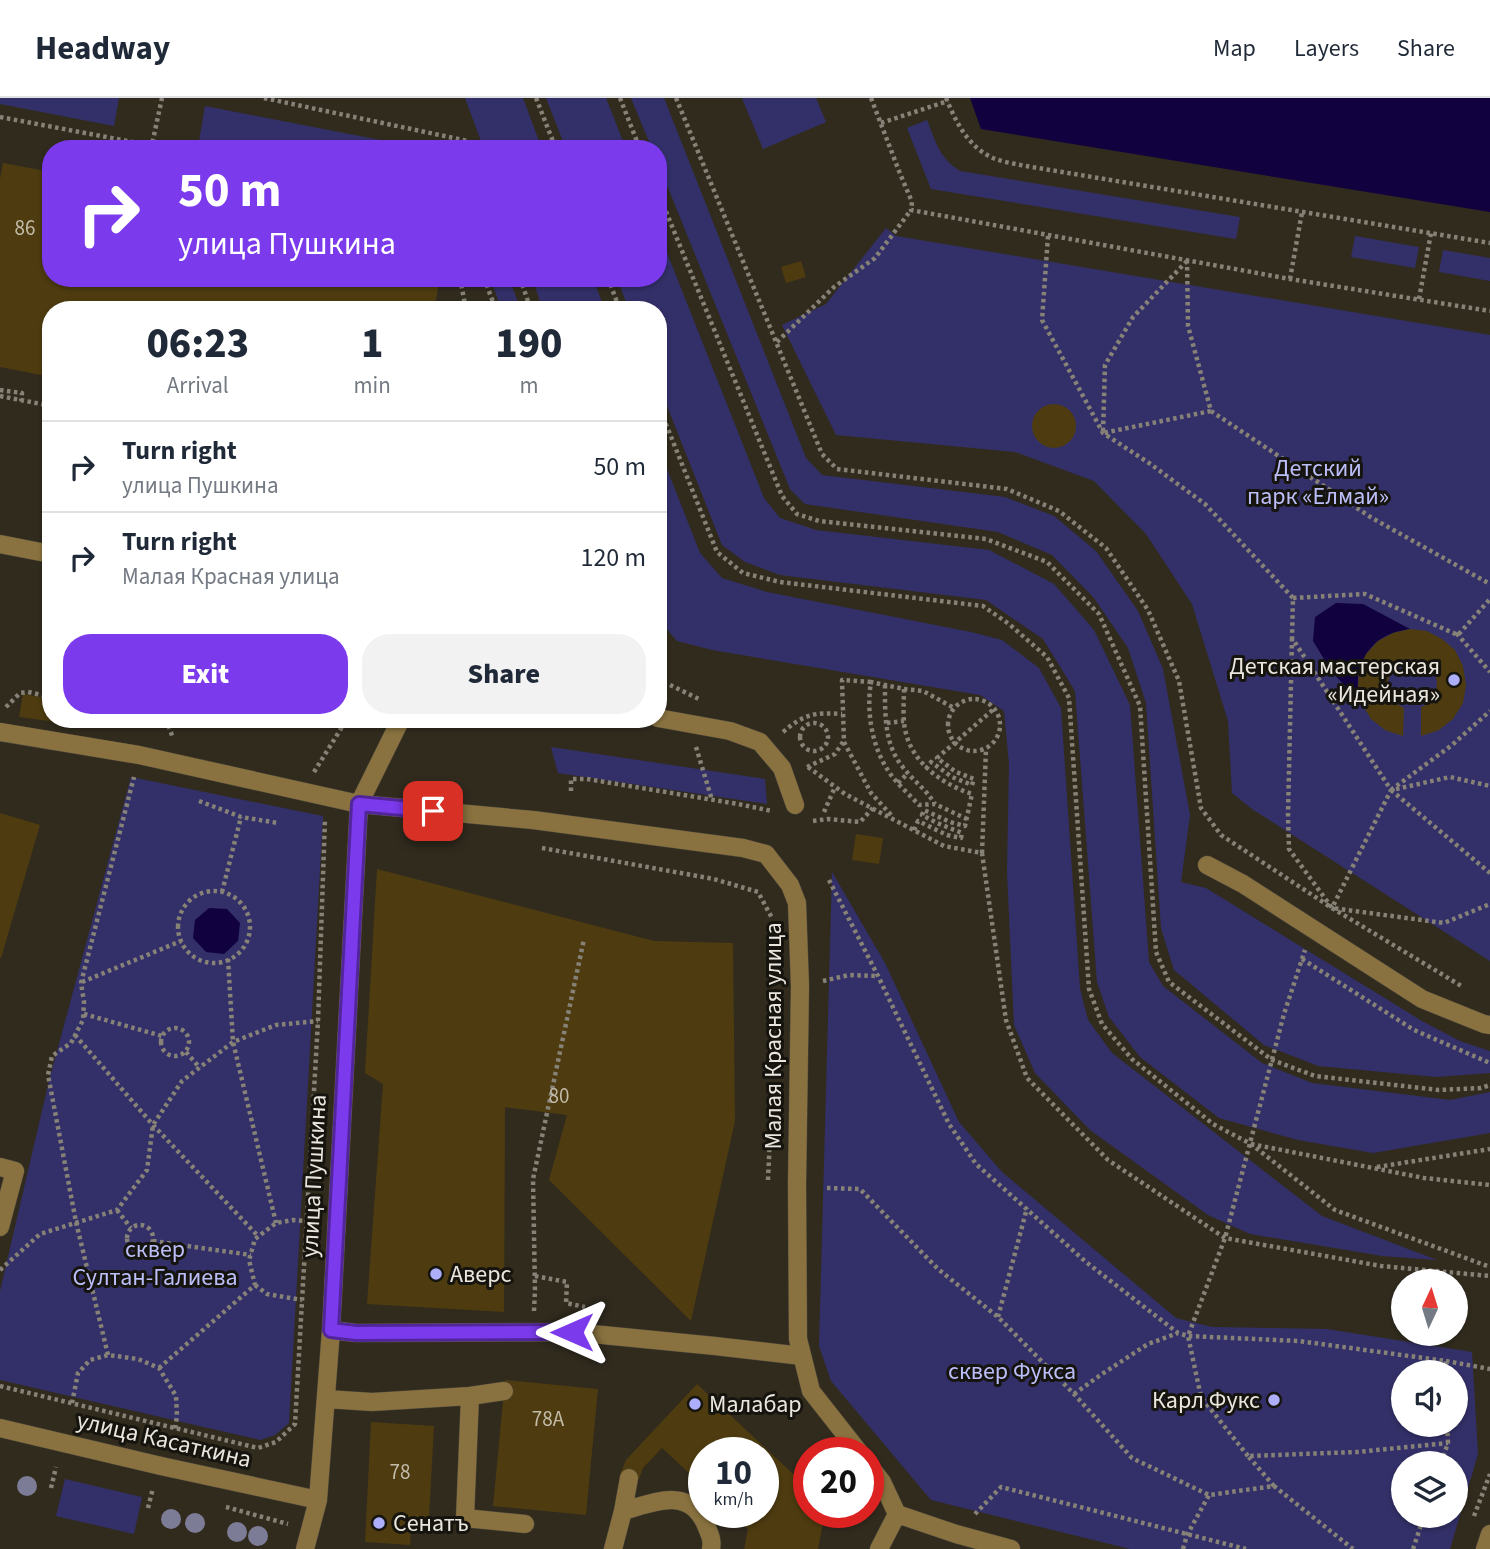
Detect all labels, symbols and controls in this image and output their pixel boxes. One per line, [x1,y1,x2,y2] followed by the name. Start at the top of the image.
[35,25,170,72] text: Headway
[1213,31,1256,66] text: Map
[1294,31,1359,66] text: Layers
[1397,31,1455,66] text: Share
[178,156,282,226] text: 50 m
[63,168,154,259] icon: right
[15,213,35,243] house number: 86
[178,221,396,267] text: улица Пушкина
[146,314,249,374] text: 06:23
[361,314,383,374] text: 1
[495,314,563,374] text: 190
[167,369,229,402] text: Arrival
[354,369,391,402] text: min
[519,369,538,402] text: m
[122,432,237,469] text: Turn right
[63,448,101,486] icon: right
[593,448,646,485] text: 50 m
[1247,451,1389,514] park label: Детский парк «Елмай»
[122,469,279,502] text: улица Пушкина
[122,523,237,560] text: Turn right
[63,539,101,577] icon: right
[580,539,646,576] text: 120 m
[122,560,340,593] text: Малая Красная улица
[63,634,348,714] button: Exit
[362,634,646,714] button: Share
[1229,649,1440,712] place label: Детская мастерская «Идейная»
[1446,672,1462,688] marker: Детская мастерская «Идейная»
[403,781,463,841] pin
[414,792,452,830] icon: arrive
[756,922,791,1150] street label: Малая Красная улица
[549,1081,569,1111] house number: 80
[292,1093,336,1259] street label: улица Пушкина
[72,1232,238,1295] park label: сквер Султан-Галиева
[450,1257,511,1292] place label: Аверс
[428,1266,444,1282] marker: Аверс
[1391,1269,1468,1346] north arrow
[1391,1269,1468,1528] map controls
[535,1295,609,1369] position arrow
[948,1354,1076,1389] park label: cквер Фукса
[1391,1360,1468,1437] button: sound
[1152,1383,1260,1418] place label: Карл Фукс
[709,1387,802,1422] place label: Малабар
[1266,1392,1282,1408] marker: Карл Фукс
[687,1396,703,1412] marker: Малабар
[73,1403,255,1477] street label: улица Касаткина
[532,1404,565,1434] house number: 78А
[793,1437,884,1528] speed limit sign: 20
[715,1448,752,1498] text: 10
[1391,1451,1468,1528] button: layers
[390,1457,410,1487] house number: 78
[714,1487,753,1512] text: km/h
[393,1506,469,1541] place label: Сенатъ
[371,1515,387,1531] marker: Сенатъ

